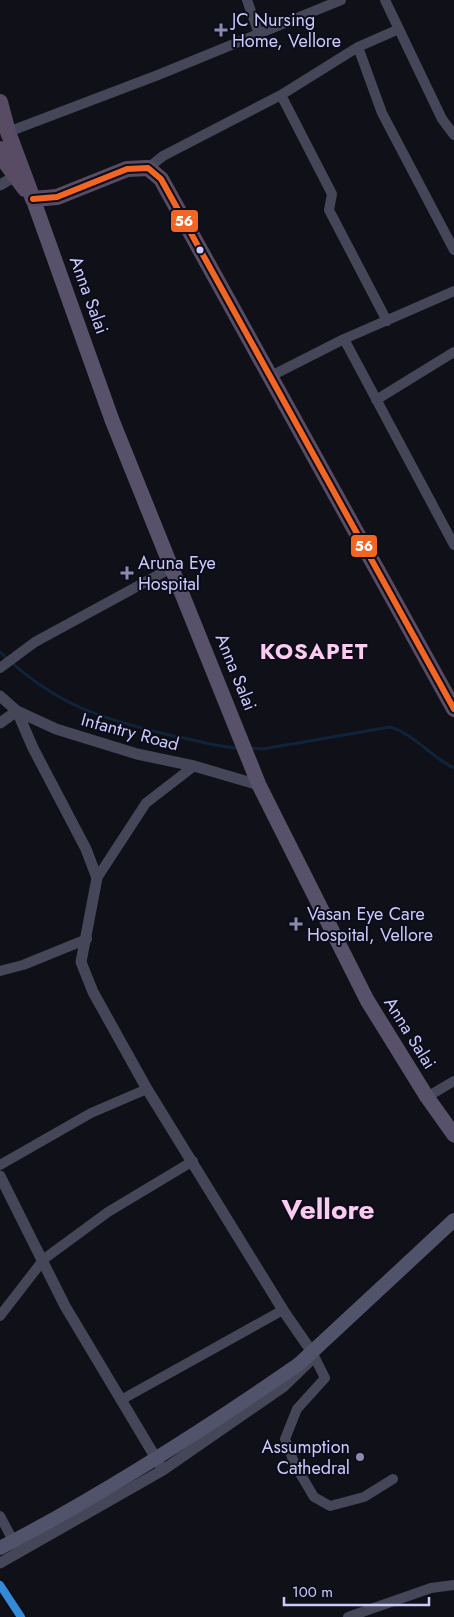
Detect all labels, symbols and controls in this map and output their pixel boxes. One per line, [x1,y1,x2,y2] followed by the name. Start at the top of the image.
[230,7,341,54] place label: JC Nursing Home, Vellore
[214,23,228,37] marker: JC Nursing Home, Vellore
[170,209,199,233] line badge: 56
[175,211,193,231] text: 56
[195,245,205,255] unlabelled marker
[63,253,115,337] street label: Anna Salai
[350,534,378,558] line badge: 56
[355,536,373,556] text: 56
[138,550,216,597] place label: Aruna Eye Hospital
[120,566,134,580] marker: Aruna Eye Hospital
[209,630,263,714] street label: Anna Salai
[260,635,368,667] district label: KOSAPET
[78,706,182,758] street label: Infantry Road
[307,901,433,948] place label: Vasan Eye Care Hospital, Vellore
[289,917,303,931] marker: Vasan Eye Care Hospital, Vellore
[378,992,442,1074] street label: Anna Salai
[280,1189,375,1230] district label: Vellore
[262,1434,350,1481] place label: Assumption Cathedral
[354,1451,366,1463] marker: Assumption Cathedral
[284,1574,429,1606] scale bar
[292,1581,333,1603] text: 100 m

